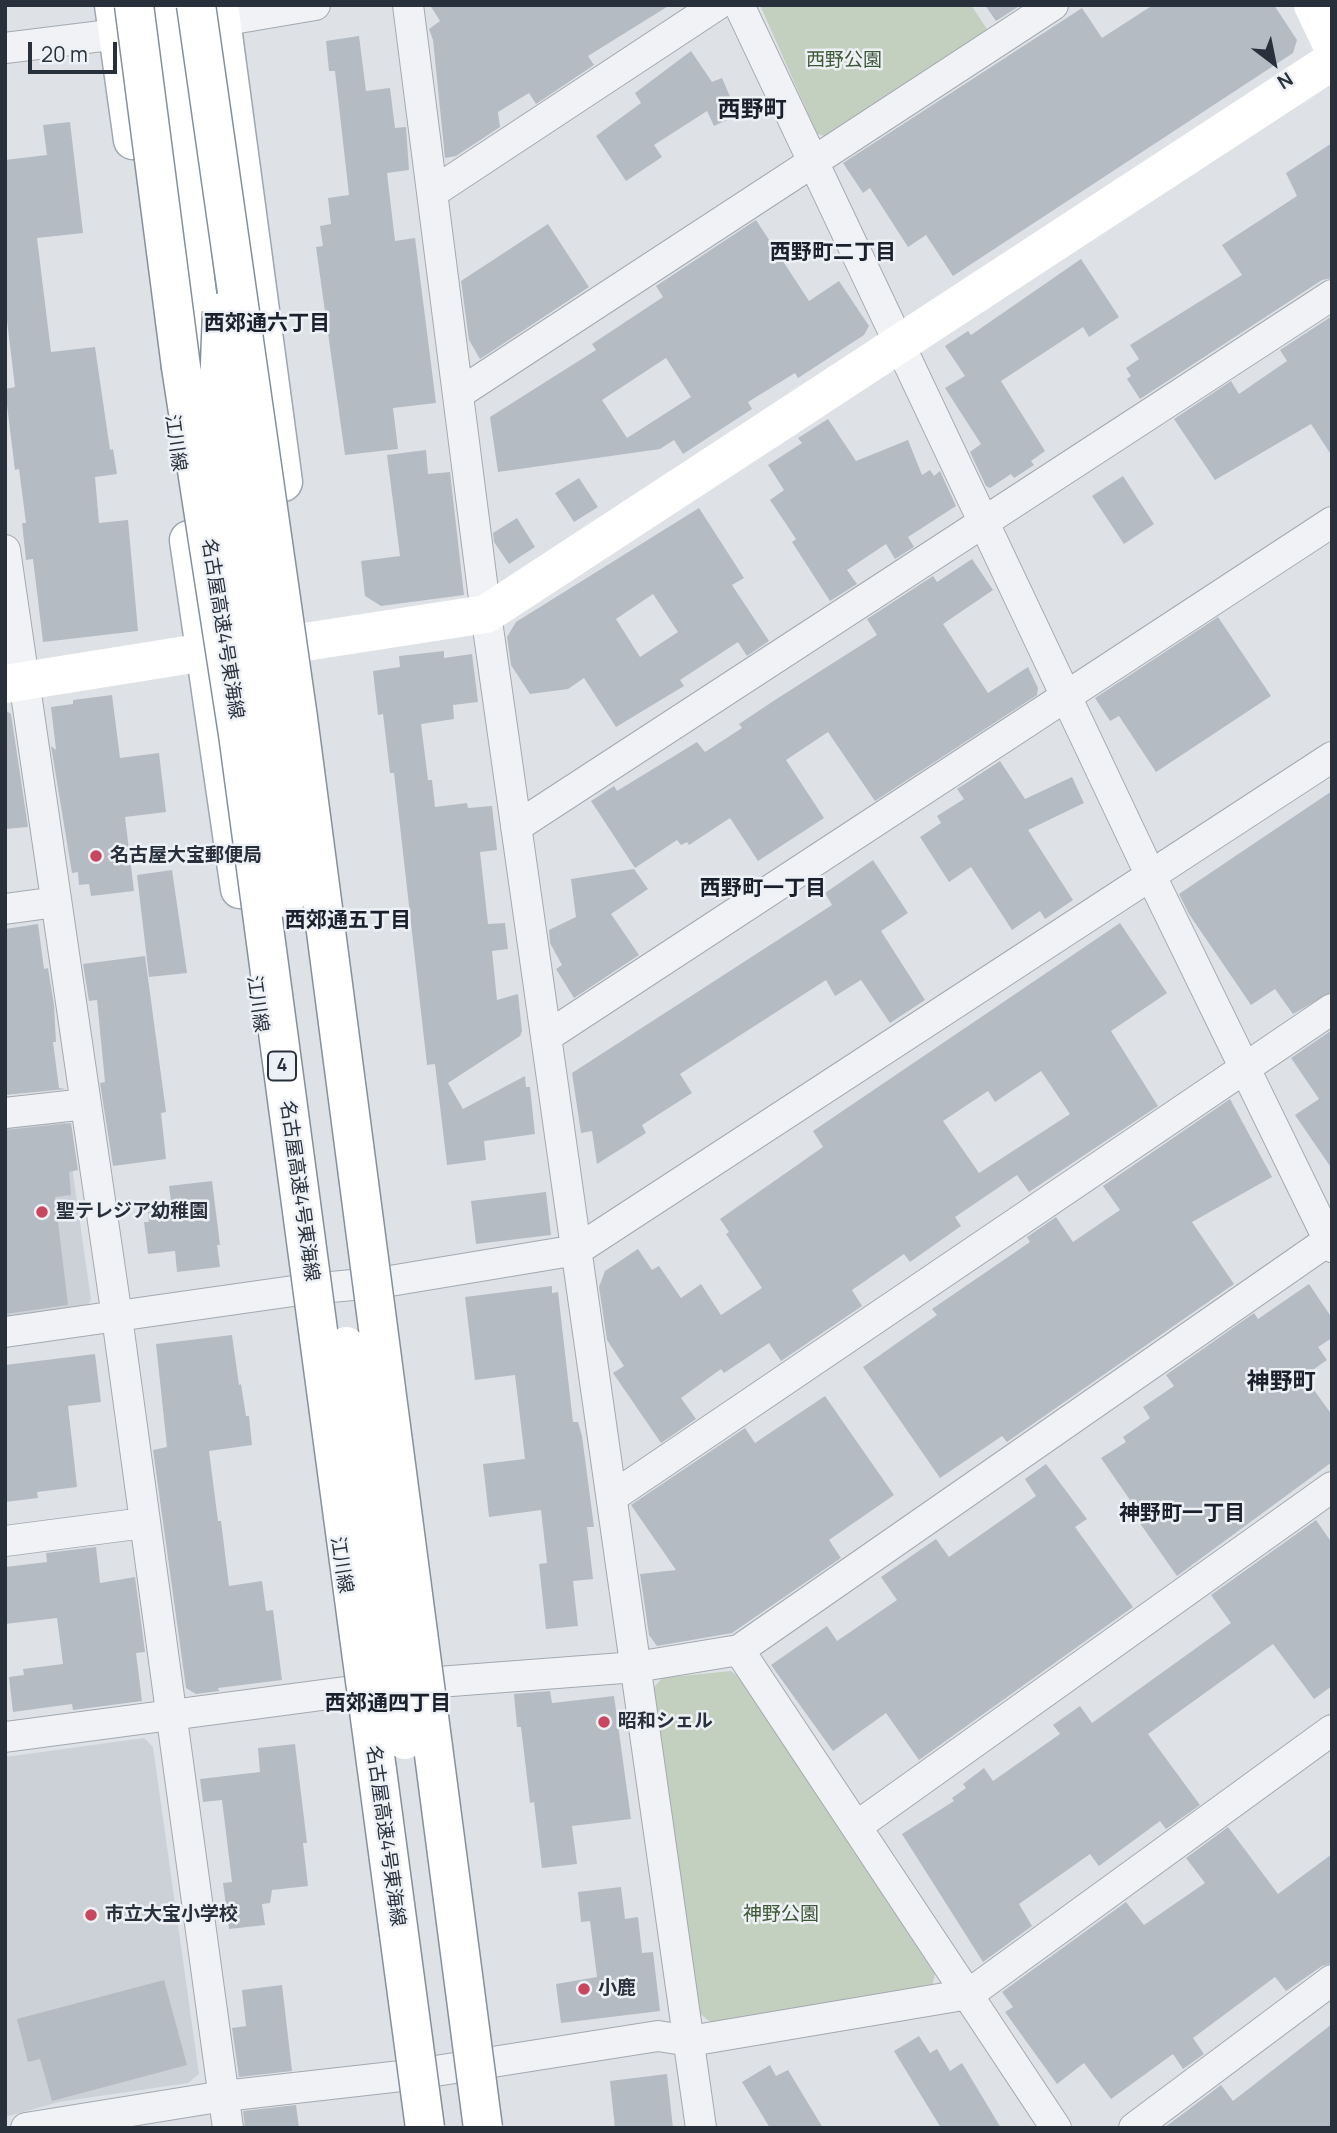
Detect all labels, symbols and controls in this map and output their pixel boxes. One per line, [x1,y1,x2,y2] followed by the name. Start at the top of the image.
[32,28,121,72] scale bar
[1239,28,1309,98] north arrow
[41,40,88,68] text: 20 m
[806,50,882,72] park label: 西野公園
[1272,66,1298,95] text: N
[718,97,786,125] district label: 西野町
[770,240,896,266] district label: 西野町二丁目
[204,311,330,337] district label: 西郊通六丁目
[160,413,190,473] street label: 江川線
[196,537,248,721] street label: 名古屋高速4号東海線
[110,845,262,867] place label: 名古屋大宝郵便局
[88,848,104,864] marker: 名古屋大宝郵便局
[700,876,826,902] district label: 西野町一丁目
[285,908,411,934] district label: 西郊通五丁目
[242,974,272,1034] street label: 江川線
[268,1051,296,1080] road number: 4
[275,1099,323,1283] street label: 名古屋高速4号東海線
[56,1201,208,1223] place label: 聖テレジア幼稚園
[34,1204,50,1220] marker: 聖テレジア幼稚園
[1247,1369,1315,1397] district label: 神野町
[1119,1501,1245,1527] district label: 神野町一丁目
[325,1535,357,1595] street label: 江川線
[325,1691,451,1717] district label: 西郊通四丁目
[618,1711,713,1733] place label: 昭和シェル
[596,1714,612,1730] marker: 昭和シェル
[361,1744,409,1928] street label: 名古屋高速4号東海線
[105,1904,238,1926] place label: 市立大宝小学校
[743,1904,819,1926] park label: 神野公園
[83,1907,99,1923] marker: 市立大宝小学校
[598,1978,636,2000] place label: 小鹿
[576,1981,592,1997] marker: 小鹿

